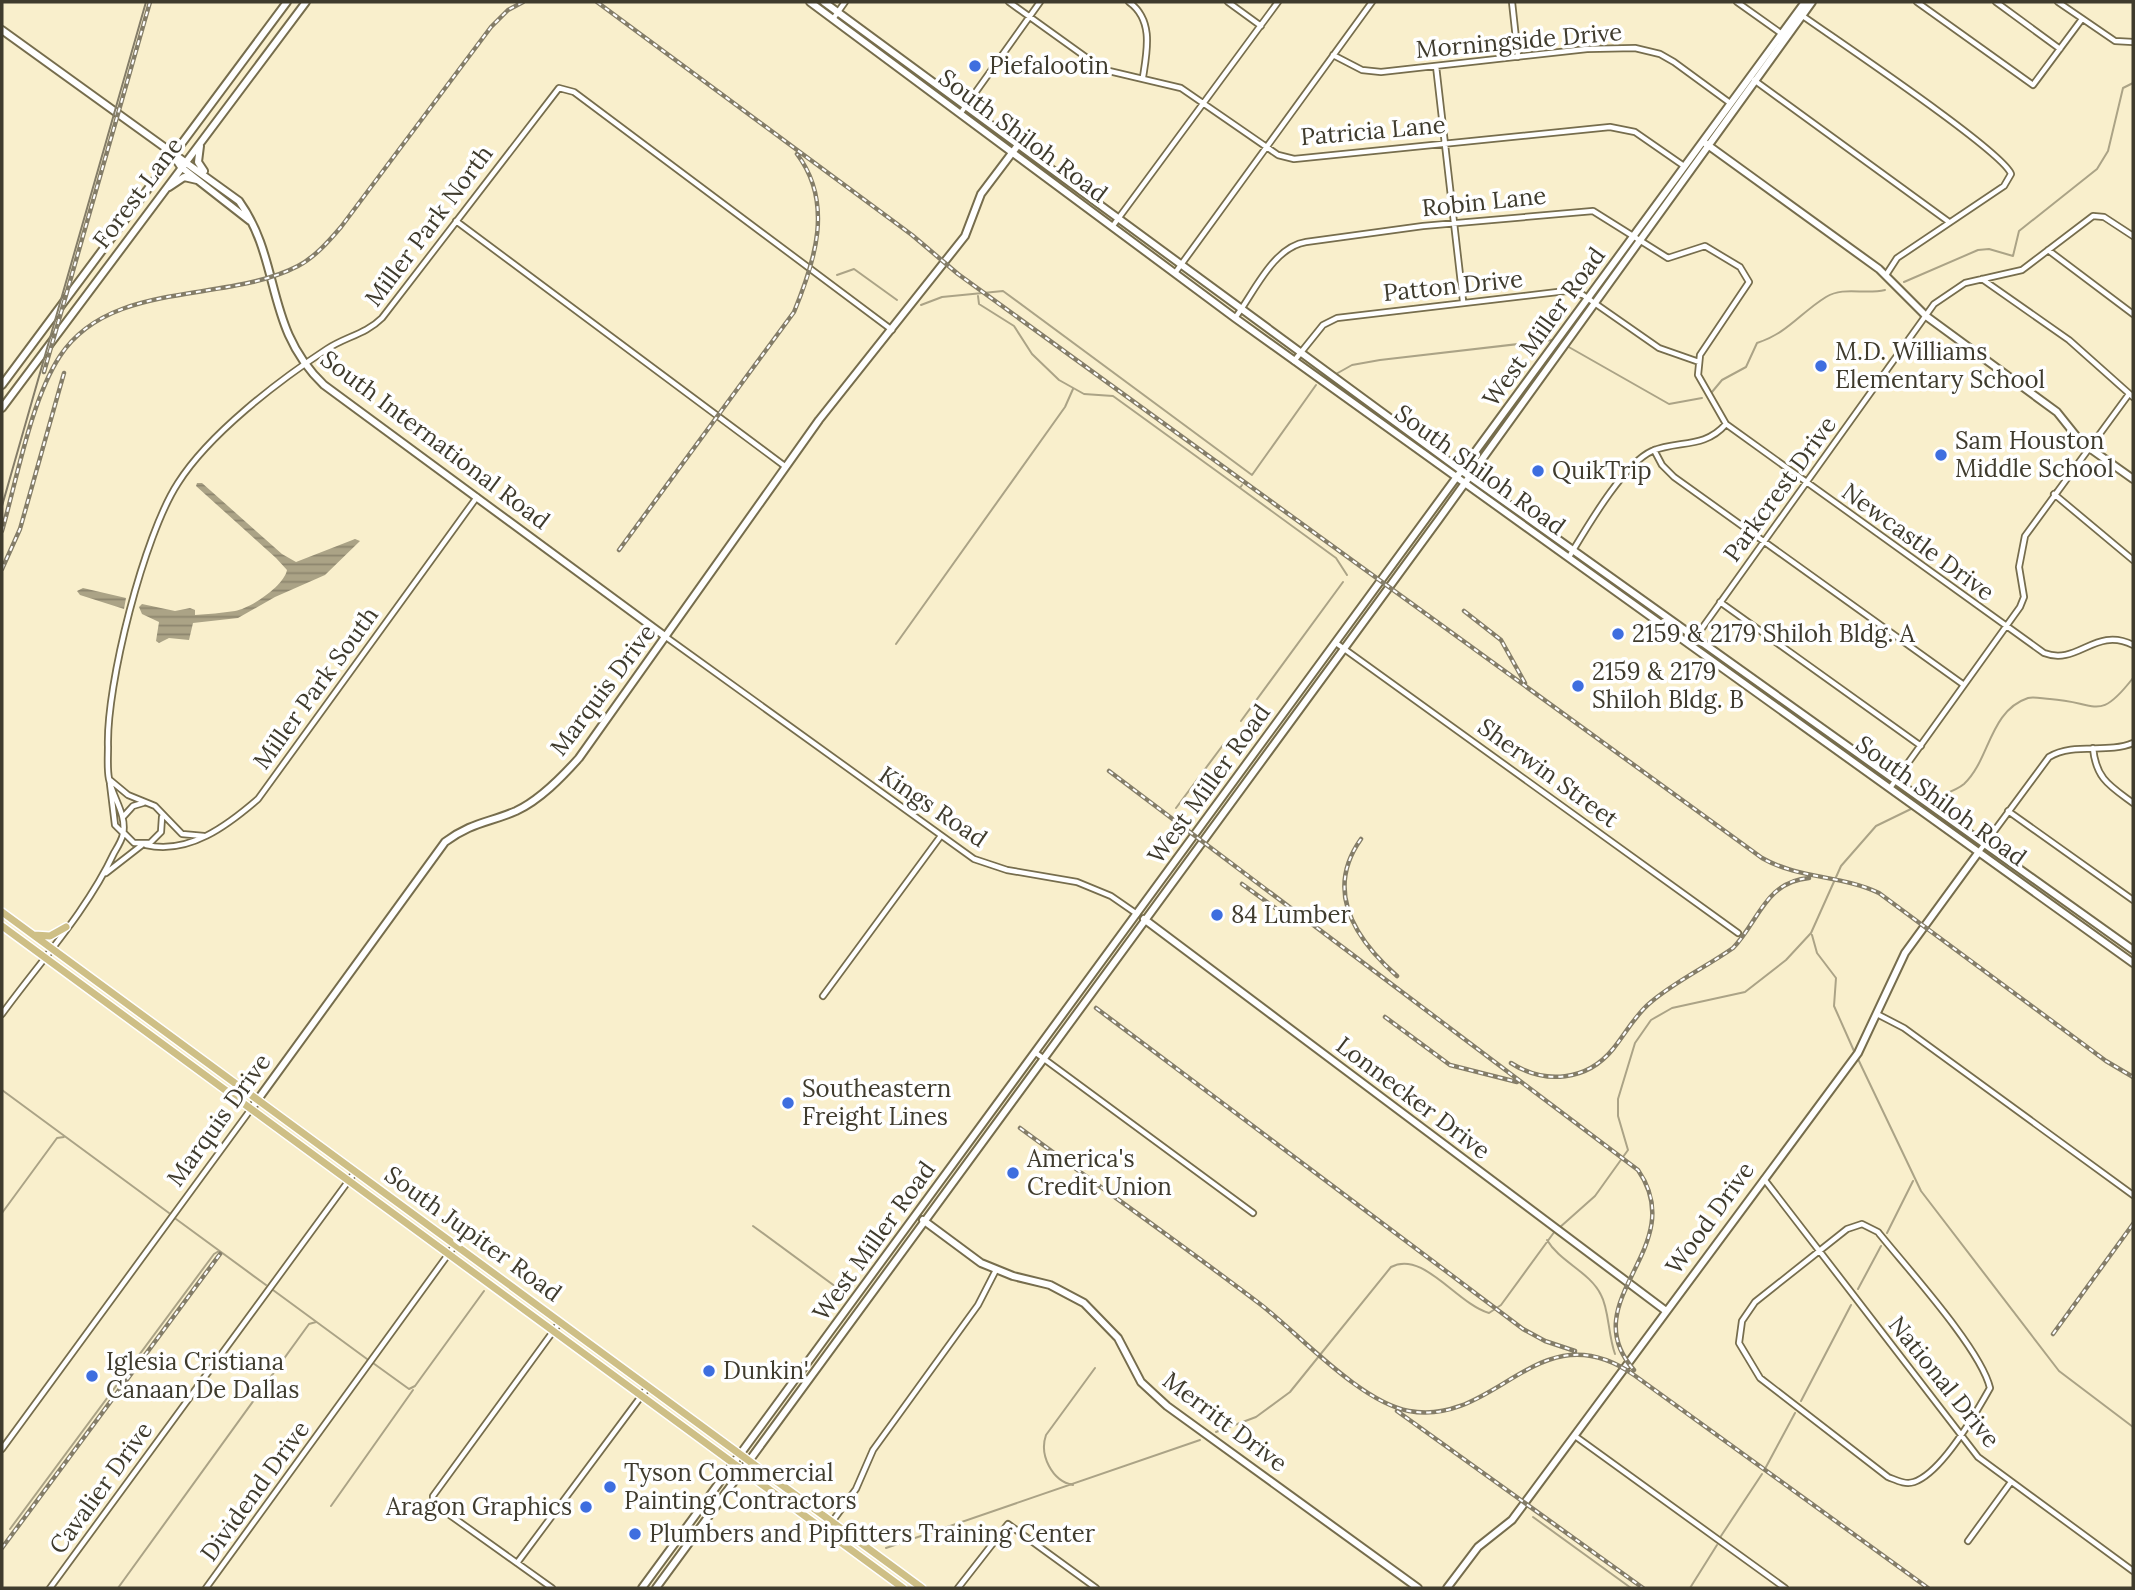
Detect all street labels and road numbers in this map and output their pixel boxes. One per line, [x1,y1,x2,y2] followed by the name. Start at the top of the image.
[1414,16,1623,65] street label: Morningside Drive
[933,62,1114,209] street label: South Shiloh Road
[1299,109,1447,152] street label: Patricia Lane
[86,131,189,254] street label: Forest Lane
[358,139,499,313] street label: Miller Park North
[1420,180,1548,223] street label: Robin Lane
[1475,241,1612,413] street label: West Miller Road
[1382,263,1524,308] street label: Patton Drive
[314,343,556,536] street label: South International Road
[1389,397,1572,542] street label: South Shiloh Road
[1716,410,1843,568] street label: Parkcrest Drive
[1836,476,2001,607] street label: Newcastle Drive
[246,600,385,775] street label: Miller Park South
[543,618,662,762] street label: Marquis Drive
[1140,698,1277,870] street label: West Miller Road
[1472,711,1625,834] street label: Sherwin Street
[1850,728,2033,873] street label: South Shiloh Road
[873,759,993,854] street label: Kings Road
[1330,1030,1497,1166] street label: Lonnecker Drive
[160,1047,277,1192] street label: Marquis Drive
[805,1155,942,1327] street label: West Miller Road
[1658,1155,1761,1280] street label: Wood Drive
[379,1159,568,1308] street label: South Jupiter Road
[1882,1310,2007,1454] street label: National Drive
[1157,1365,1294,1478] street label: Merritt Drive
[193,1414,316,1567] street label: Dividend Drive
[42,1415,159,1560] street label: Cavalier Drive

